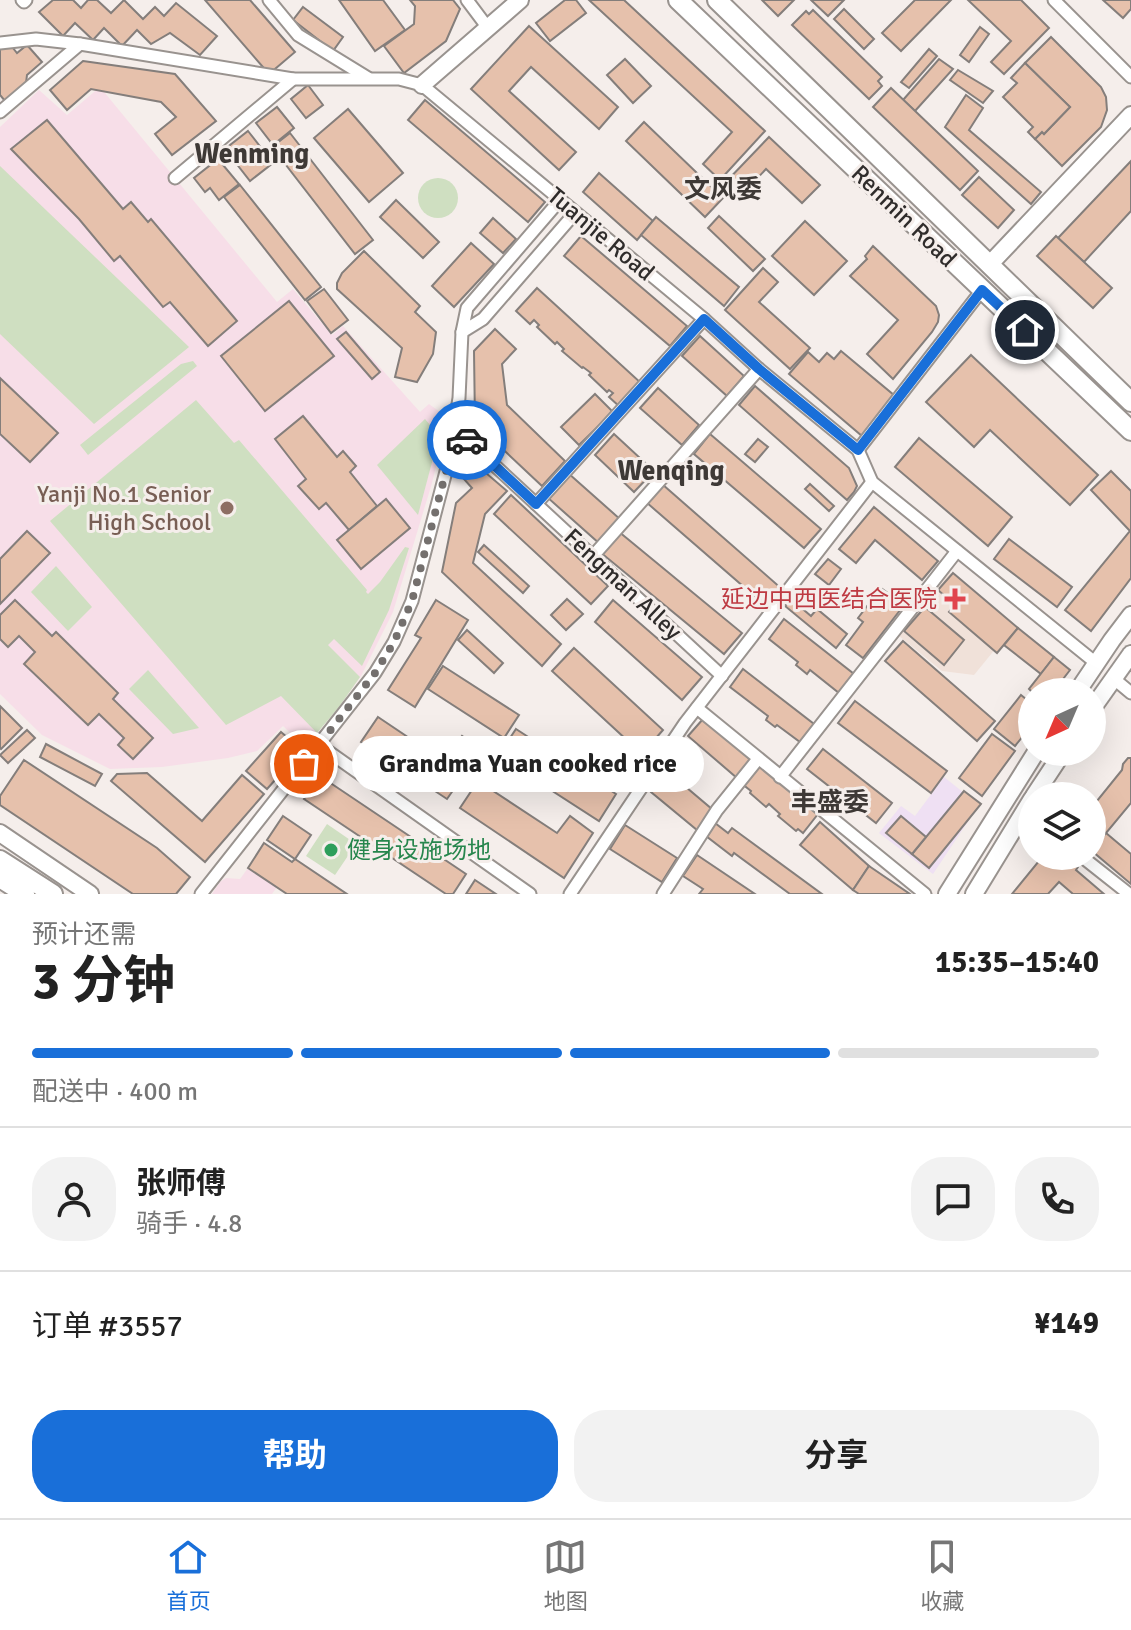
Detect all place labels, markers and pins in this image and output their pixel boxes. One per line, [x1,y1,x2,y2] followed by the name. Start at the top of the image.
[991,296,1059,364] pin
[37,479,211,537] place label: Yanji No.1 Senior High School
[218,499,236,517] marker: Yanji No.1 Senior High School
[721,584,937,614] place label: 延边中西医结合医院
[944,588,966,610] marker: 延边中西医结合医院
[270,730,338,798] pin
[352,736,704,792] callout: Grandma Yuan cooked rice
[347,835,491,865] place label: 健身设施场地
[322,841,340,859] marker: 健身设施场地

